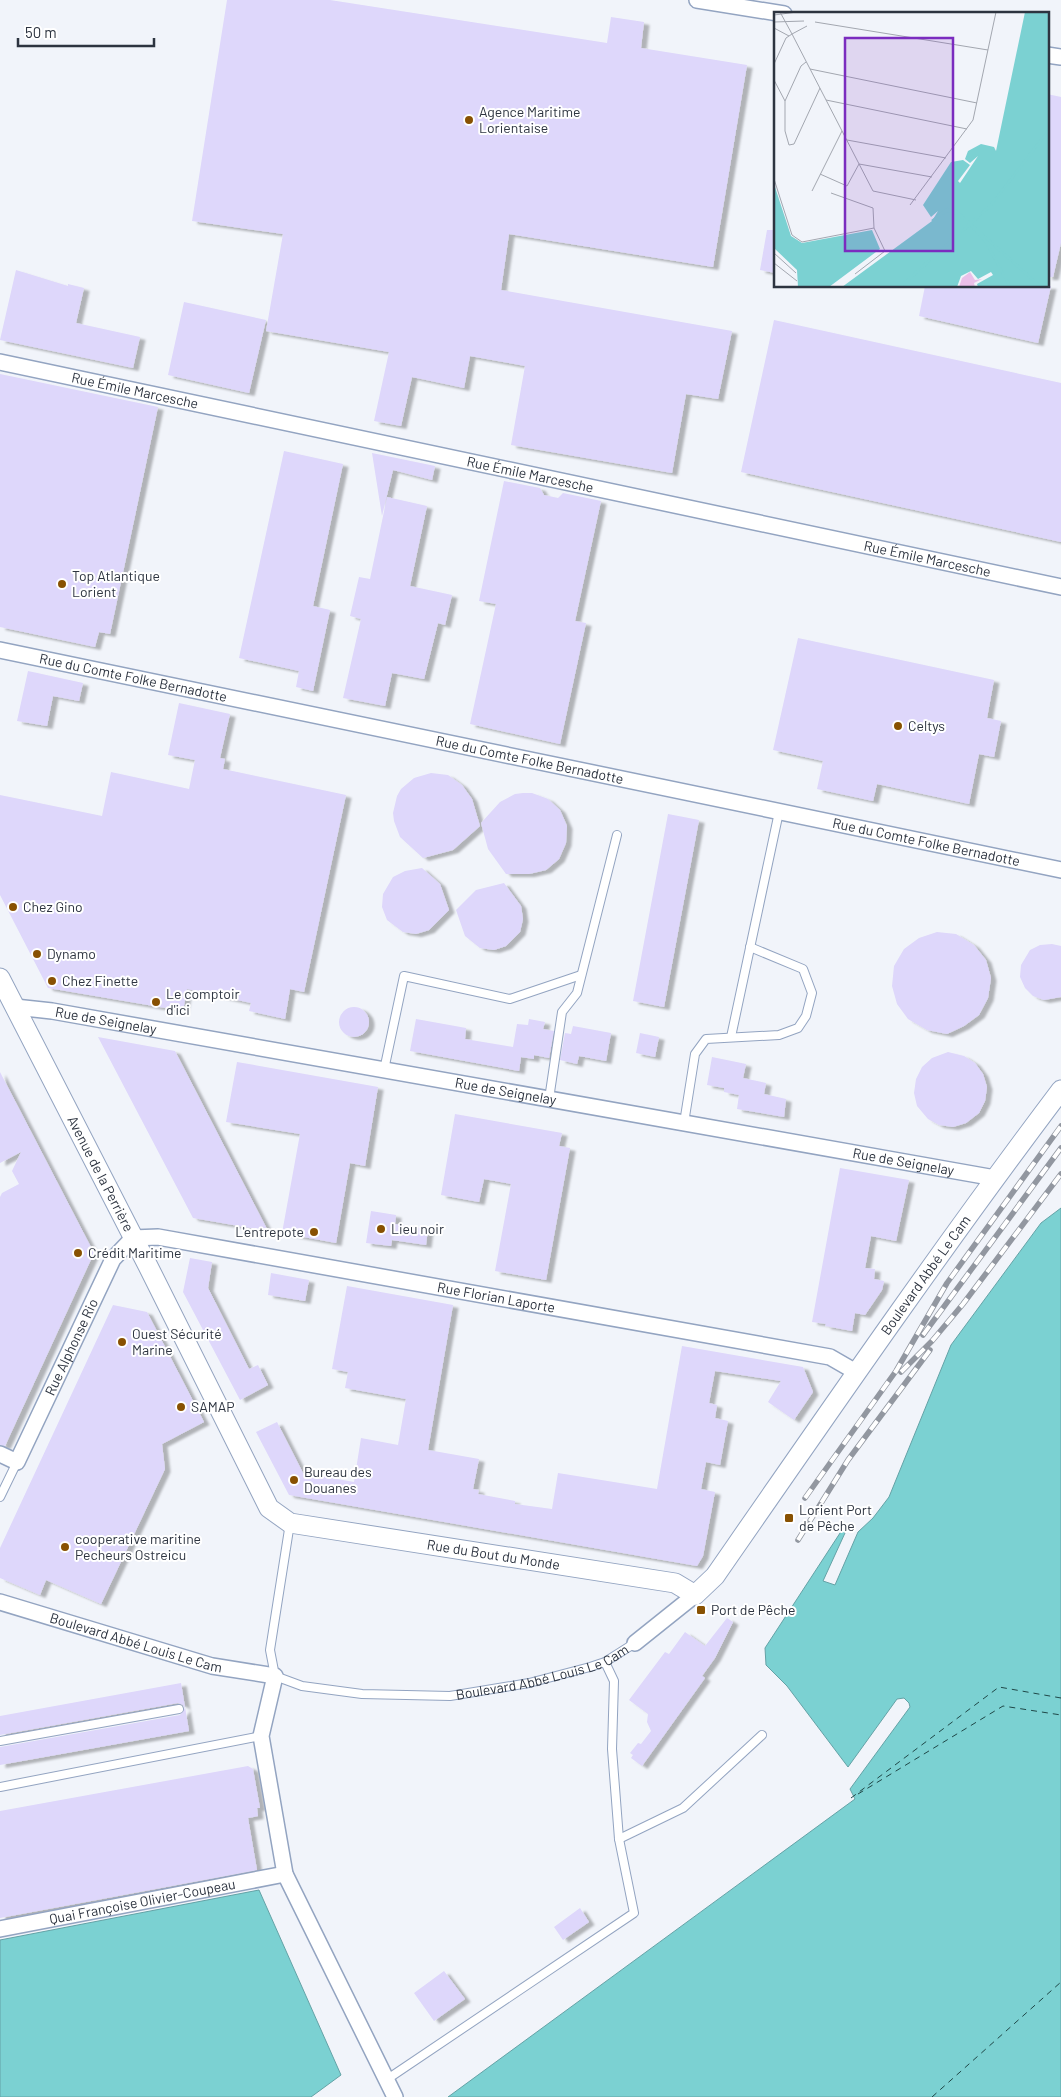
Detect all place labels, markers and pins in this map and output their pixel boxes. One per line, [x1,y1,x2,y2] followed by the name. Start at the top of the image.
[479,103,581,136] place label: Agence Maritime Lorientaise
[463,114,475,126] marker: Agence Maritime Lorientaise
[72,567,160,600] place label: Top Atlantique Lorient
[56,578,68,590] marker: Top Atlantique Lorient
[908,717,945,734] place label: Celtys
[892,720,904,732] marker: Celtys
[23,898,83,915] place label: Chez Gino
[7,901,19,913] marker: Chez Gino
[47,945,96,962] place label: Dynamo
[31,948,43,960] marker: Dynamo
[62,972,138,989] place label: Chez Finette
[46,975,58,987] marker: Chez Finette
[166,985,240,1018] place label: Le comptoir d'ici
[150,996,162,1008] marker: Le comptoir d'ici
[391,1220,444,1237] place label: Lieu noir
[235,1223,304,1240] place label: L'entrepote
[375,1223,387,1235] marker: Lieu noir
[308,1226,320,1238] marker: L'entrepote
[88,1244,182,1261] place label: Crédit Maritime
[72,1247,84,1259] marker: Crédit Maritime
[132,1325,222,1358] place label: Ouest Sécurité Marine
[116,1336,128,1348] marker: Ouest Sécurité Marine
[191,1398,234,1415] place label: SAMAP
[175,1401,187,1413] marker: SAMAP
[304,1463,372,1496] place label: Bureau des Douanes
[288,1474,300,1486] marker: Bureau des Douanes
[799,1501,872,1534] place label: Lorient Port de Pêche
[783,1512,795,1524] marker: Lorient Port de Pêche
[75,1530,201,1563] place label: cooperative maritine Pecheurs Ostreicu
[59,1541,71,1553] marker: cooperative maritine Pecheurs Ostreicu
[711,1601,795,1618] place label: Port de Pêche
[695,1604,707,1616] marker: Port de Pêche

